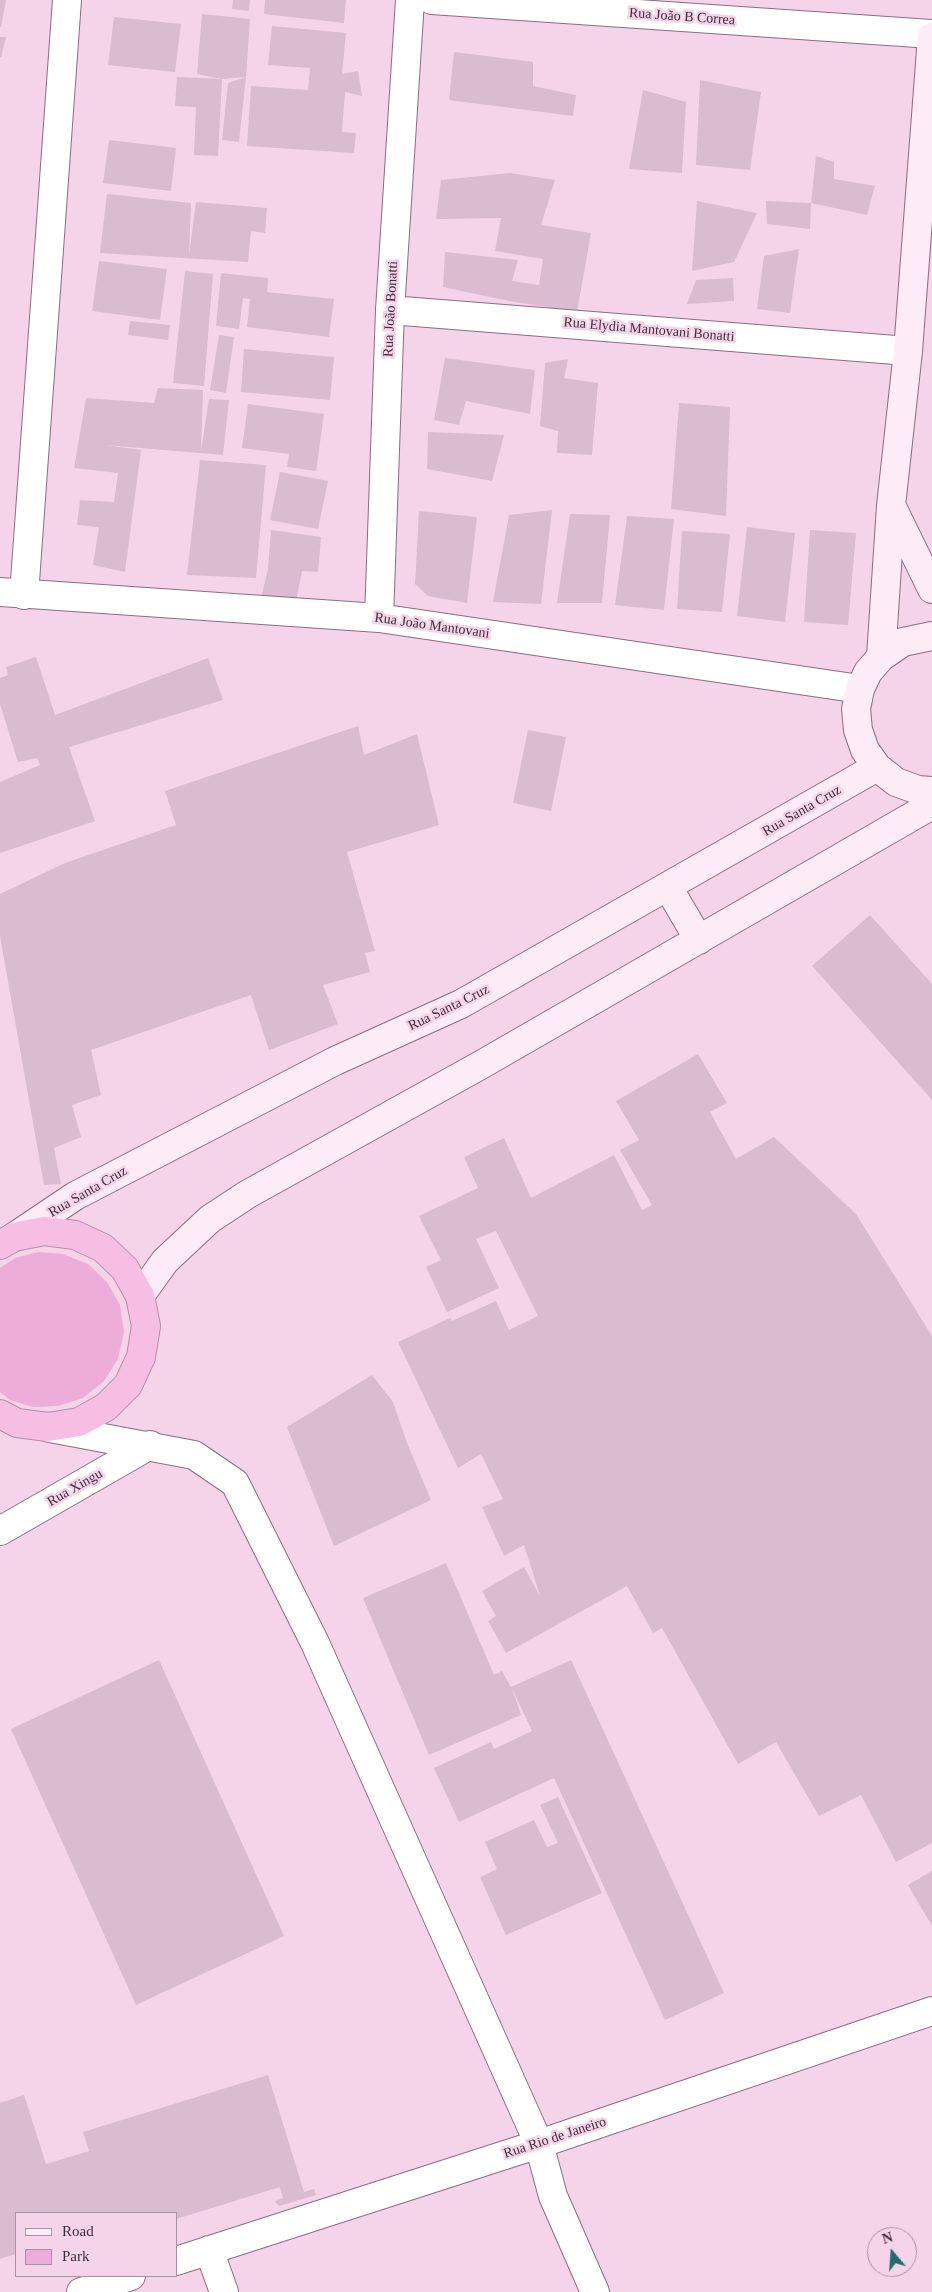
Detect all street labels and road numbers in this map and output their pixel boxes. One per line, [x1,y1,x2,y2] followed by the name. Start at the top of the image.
[628,5,736,29] street label: Rua João B Correa
[380,260,402,358] street label: Rua João Bonatti
[563,314,735,346] street label: Rua Elydia Mantovani Bonatti
[373,610,491,642] street label: Rua João Mantovani
[760,782,844,840] street label: Rua Santa Cruz
[406,981,492,1035] street label: Rua Santa Cruz
[46,1163,130,1221] street label: Rua Santa Cruz
[44,1465,106,1511] street label: Rua Xingu
[502,2113,608,2163] street label: Rua Rio de Janeiro

